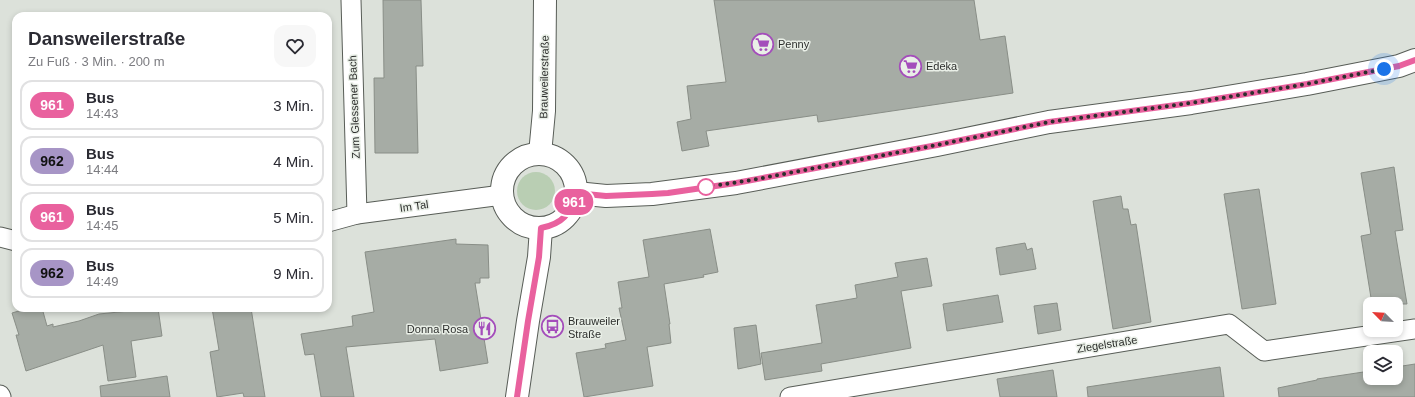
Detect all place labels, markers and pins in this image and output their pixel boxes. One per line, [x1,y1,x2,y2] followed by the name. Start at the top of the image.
[750,31,776,57] supermarket icon: Penny
[778,38,810,50] place label: Penny
[897,53,923,79] supermarket icon: Edeka
[926,60,958,72] place label: Edeka
[697,178,715,196] unlabelled marker
[540,314,566,340] bus stop icon: Brauweiler Straße
[568,315,620,340] place label: Brauweiler Straße
[471,316,497,342] restaurant icon: Donna Rosa
[407,323,469,335] place label: Donna Rosa

